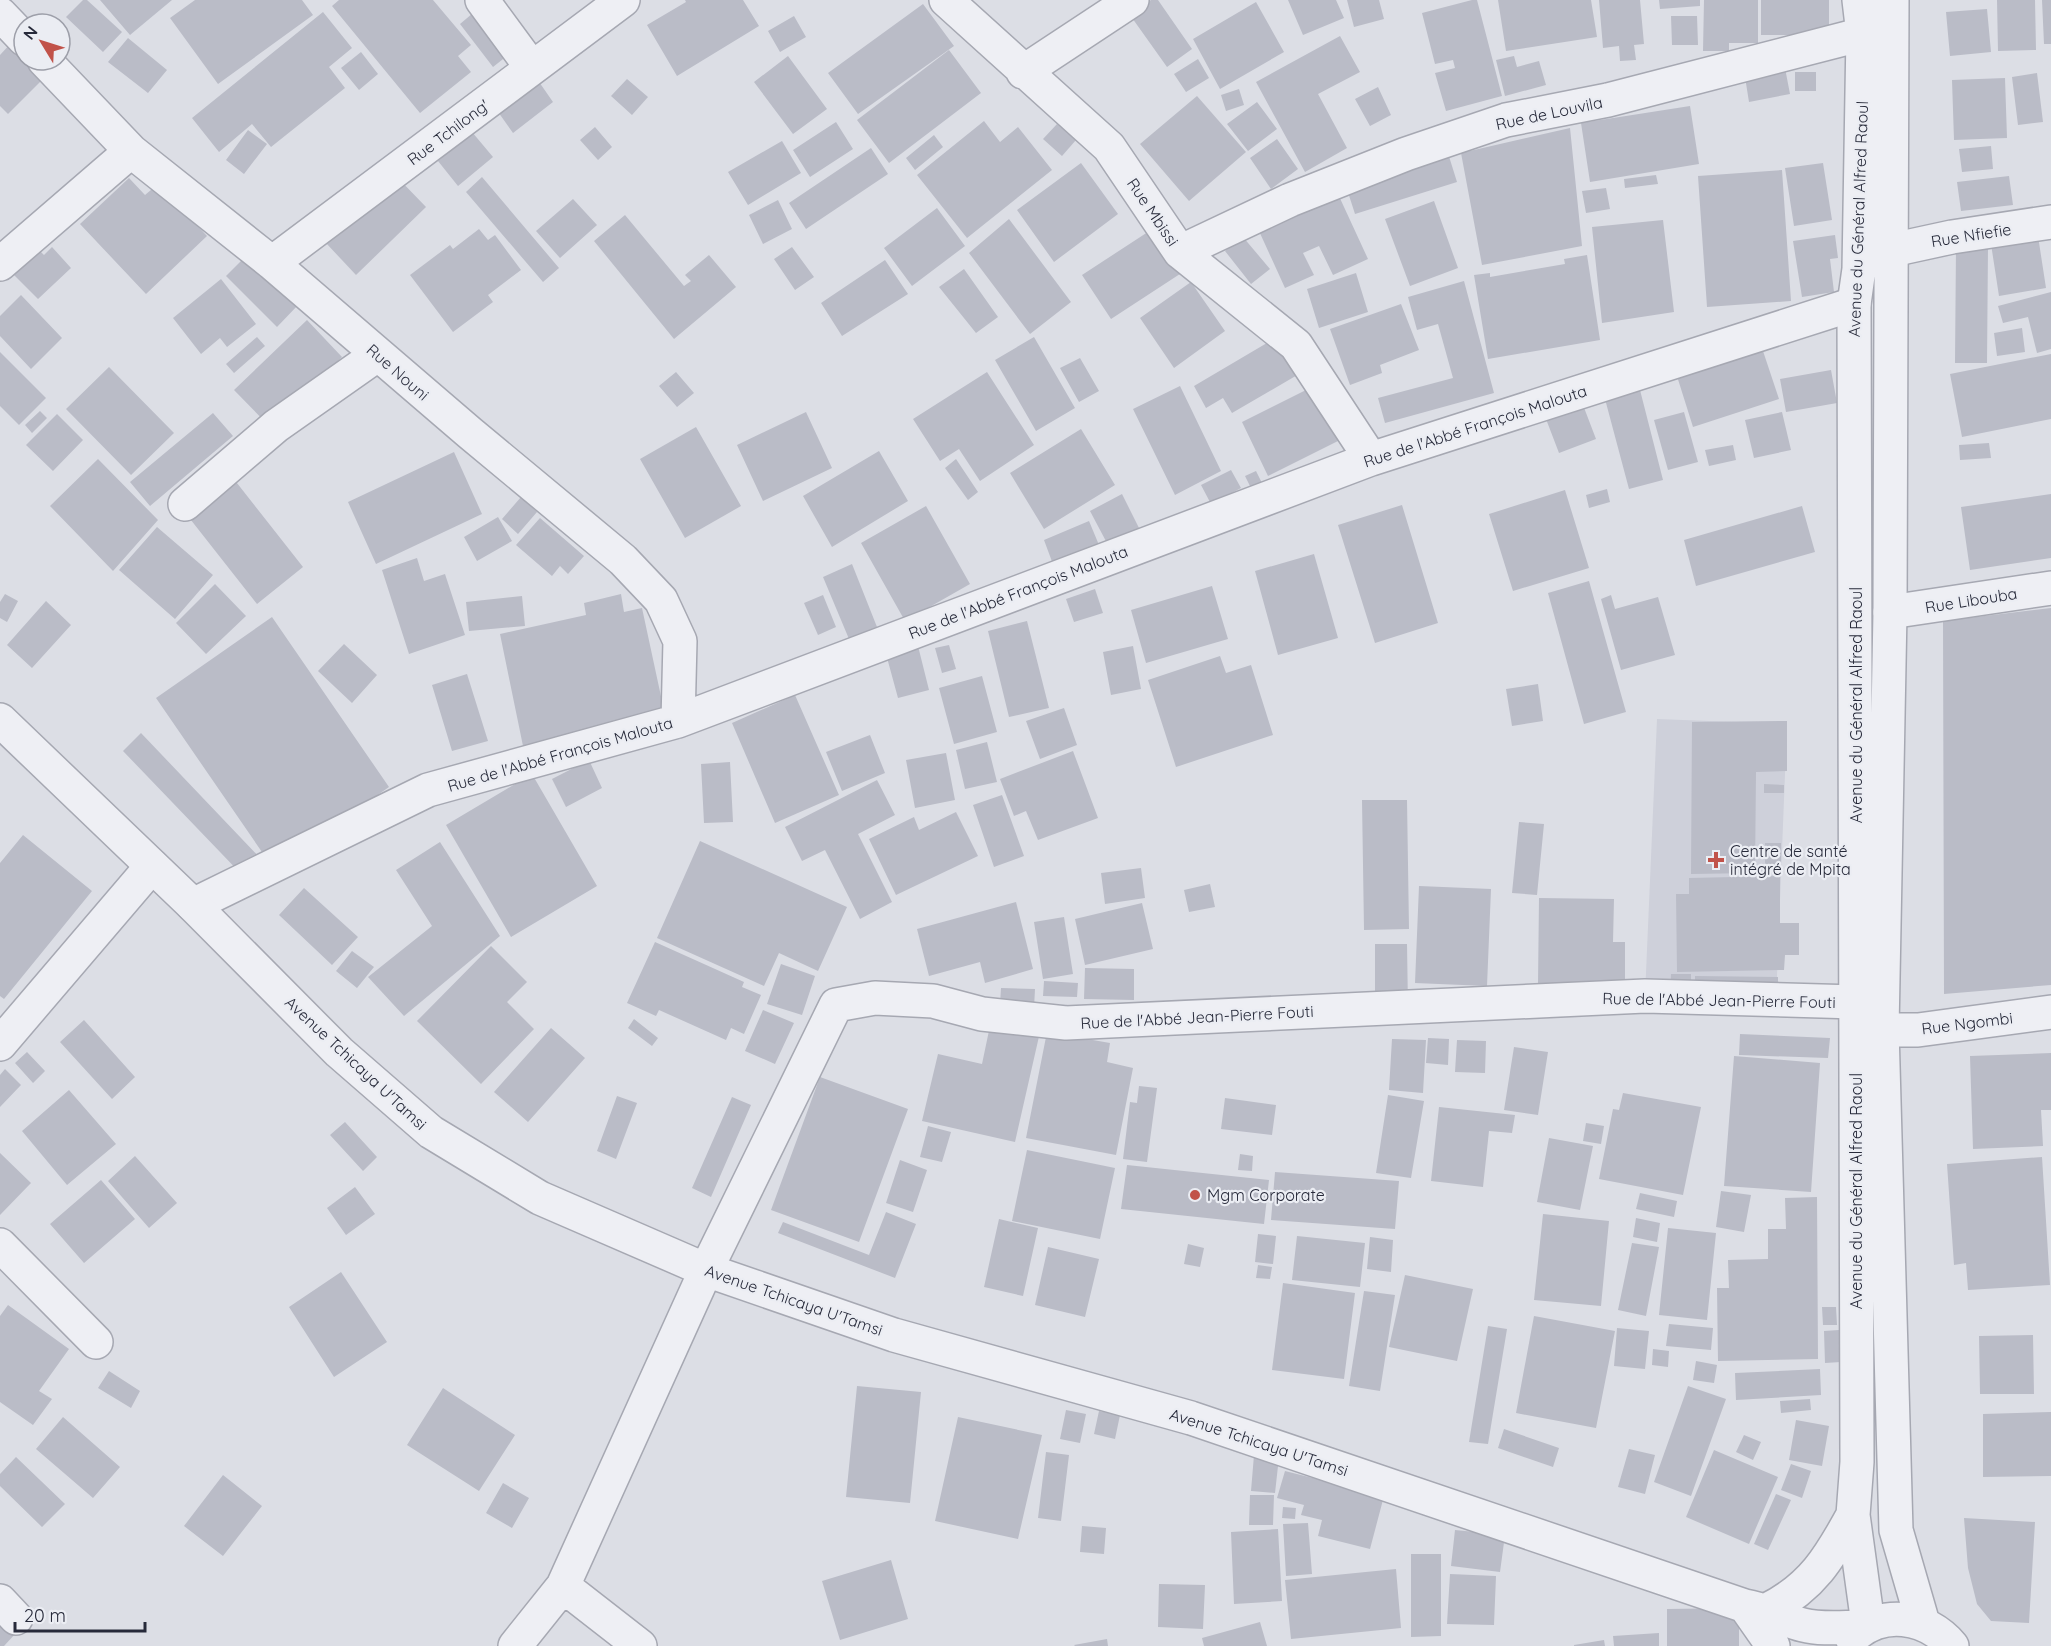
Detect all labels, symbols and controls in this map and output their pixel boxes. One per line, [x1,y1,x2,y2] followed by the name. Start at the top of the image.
[12,12,72,72] north arrow
[19,22,42,44] text: N
[1494,92,1604,134] street label: Rue de Louvila
[403,95,493,169] street label: Rue Tchilong'
[1844,101,1872,337] street label: Avenue du Général Alfred Raoul
[1123,174,1183,250] street label: Rue Mbissi
[1929,219,2013,251] street label: Rue Nfiefie
[363,339,433,405] street label: Rue Nouni
[1361,380,1589,472] street label: Rue de l'Abbé François Malouta
[905,541,1131,643] street label: Rue de l'Abbé François Malouta
[1924,583,2018,617] street label: Rue Libouba
[1846,587,1866,823] street label: Avenue du Général Alfred Raoul
[445,712,675,796] street label: Rue de l'Abbé François Malouta
[1730,841,1851,879] place label: Centre de santé intégré de Mpita
[1707,851,1725,869] marker: Centre de santé intégré de Mpita
[1602,988,1836,1012] street label: Rue de l'Abbé Jean-Pierre Fouti
[281,992,431,1134] street label: Avenue Tchicaya U'Tamsi
[1080,1001,1314,1033] street label: Rue de l'Abbé Jean-Pierre Fouti
[1920,1007,2014,1039] street label: Rue Ngombi
[1846,1073,1866,1309] street label: Avenue du Général Alfred Raoul
[1207,1185,1325,1205] place label: Mgm Corporate
[1188,1188,1202,1202] marker: Mgm Corporate
[703,1260,885,1340] street label: Avenue Tchicaya U'Tamsi
[1167,1404,1351,1480] street label: Avenue Tchicaya U'Tamsi
[15,1595,146,1633] scale bar
[24,1604,66,1627] text: 20 m

